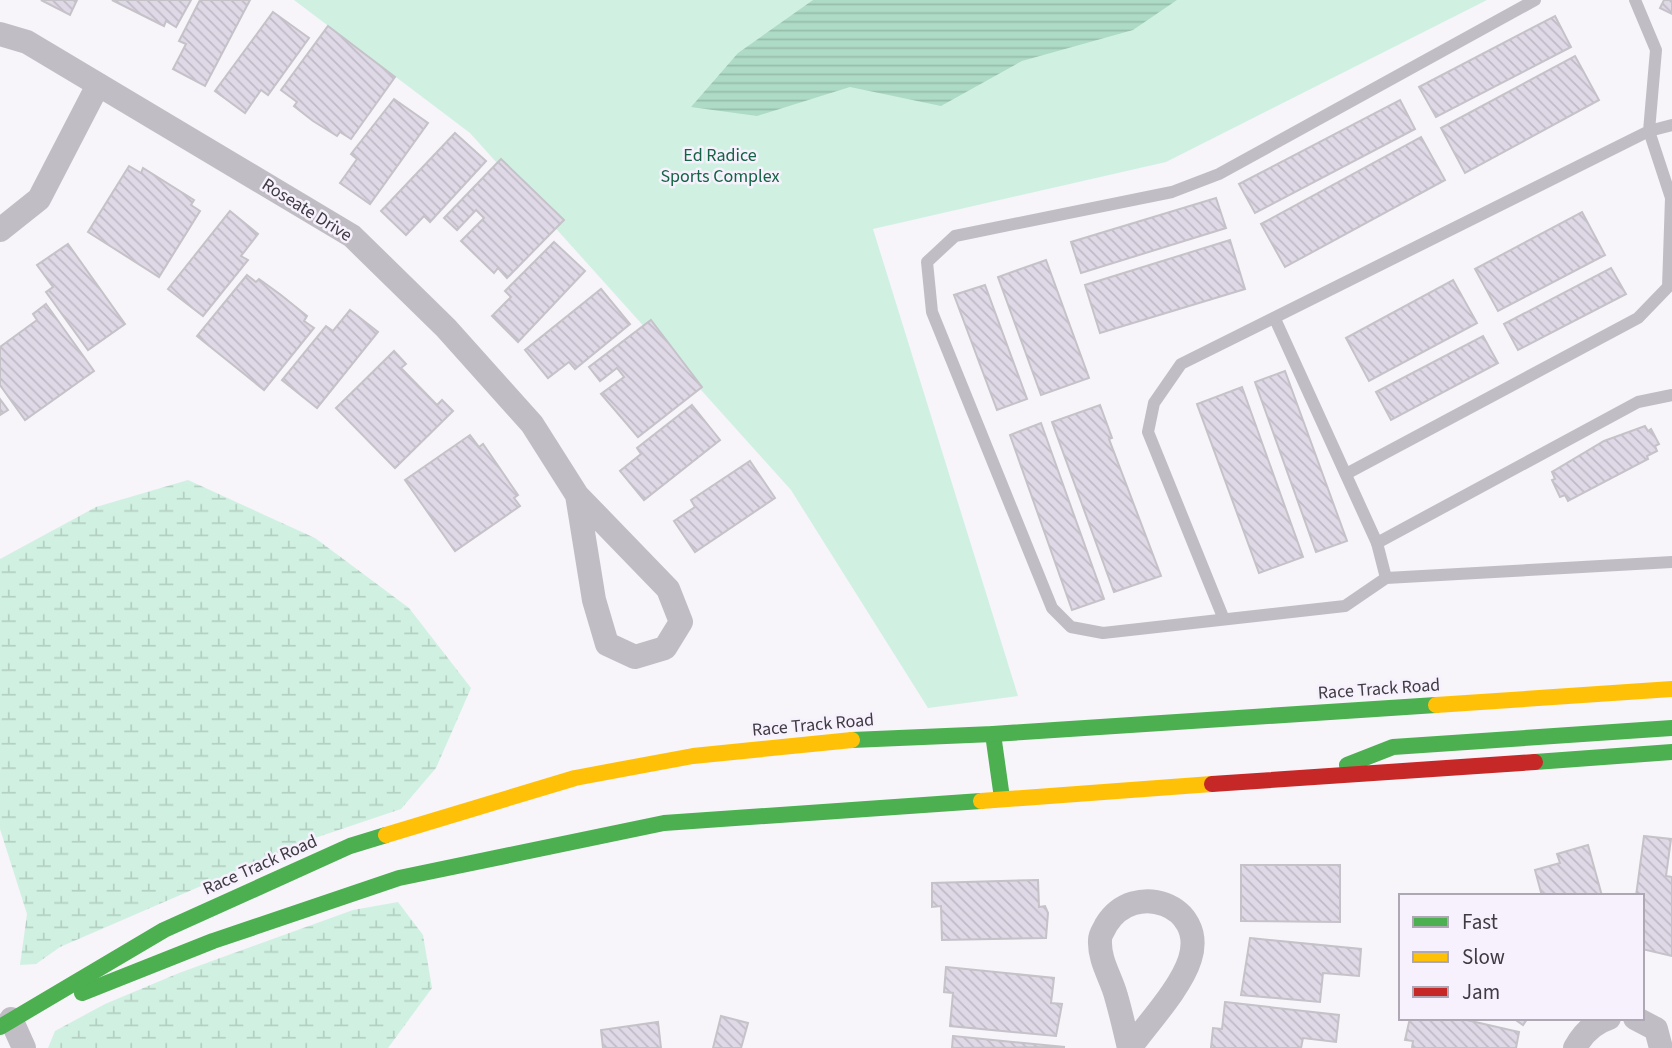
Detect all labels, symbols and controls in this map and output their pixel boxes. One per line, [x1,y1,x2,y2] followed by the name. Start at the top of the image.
[660,143,780,189] park label: Ed Radice Sports Complex
[257,172,357,248] street label: Roseate Drive
[1317,672,1441,706] street label: Race Track Road
[751,707,875,743] street label: Race Track Road
[199,829,321,901] street label: Race Track Road
[1399,894,1644,1020] legend
[1462,907,1498,937] text: Fast
[1462,942,1505,972] text: Slow
[1462,977,1500,1007] text: Jam

